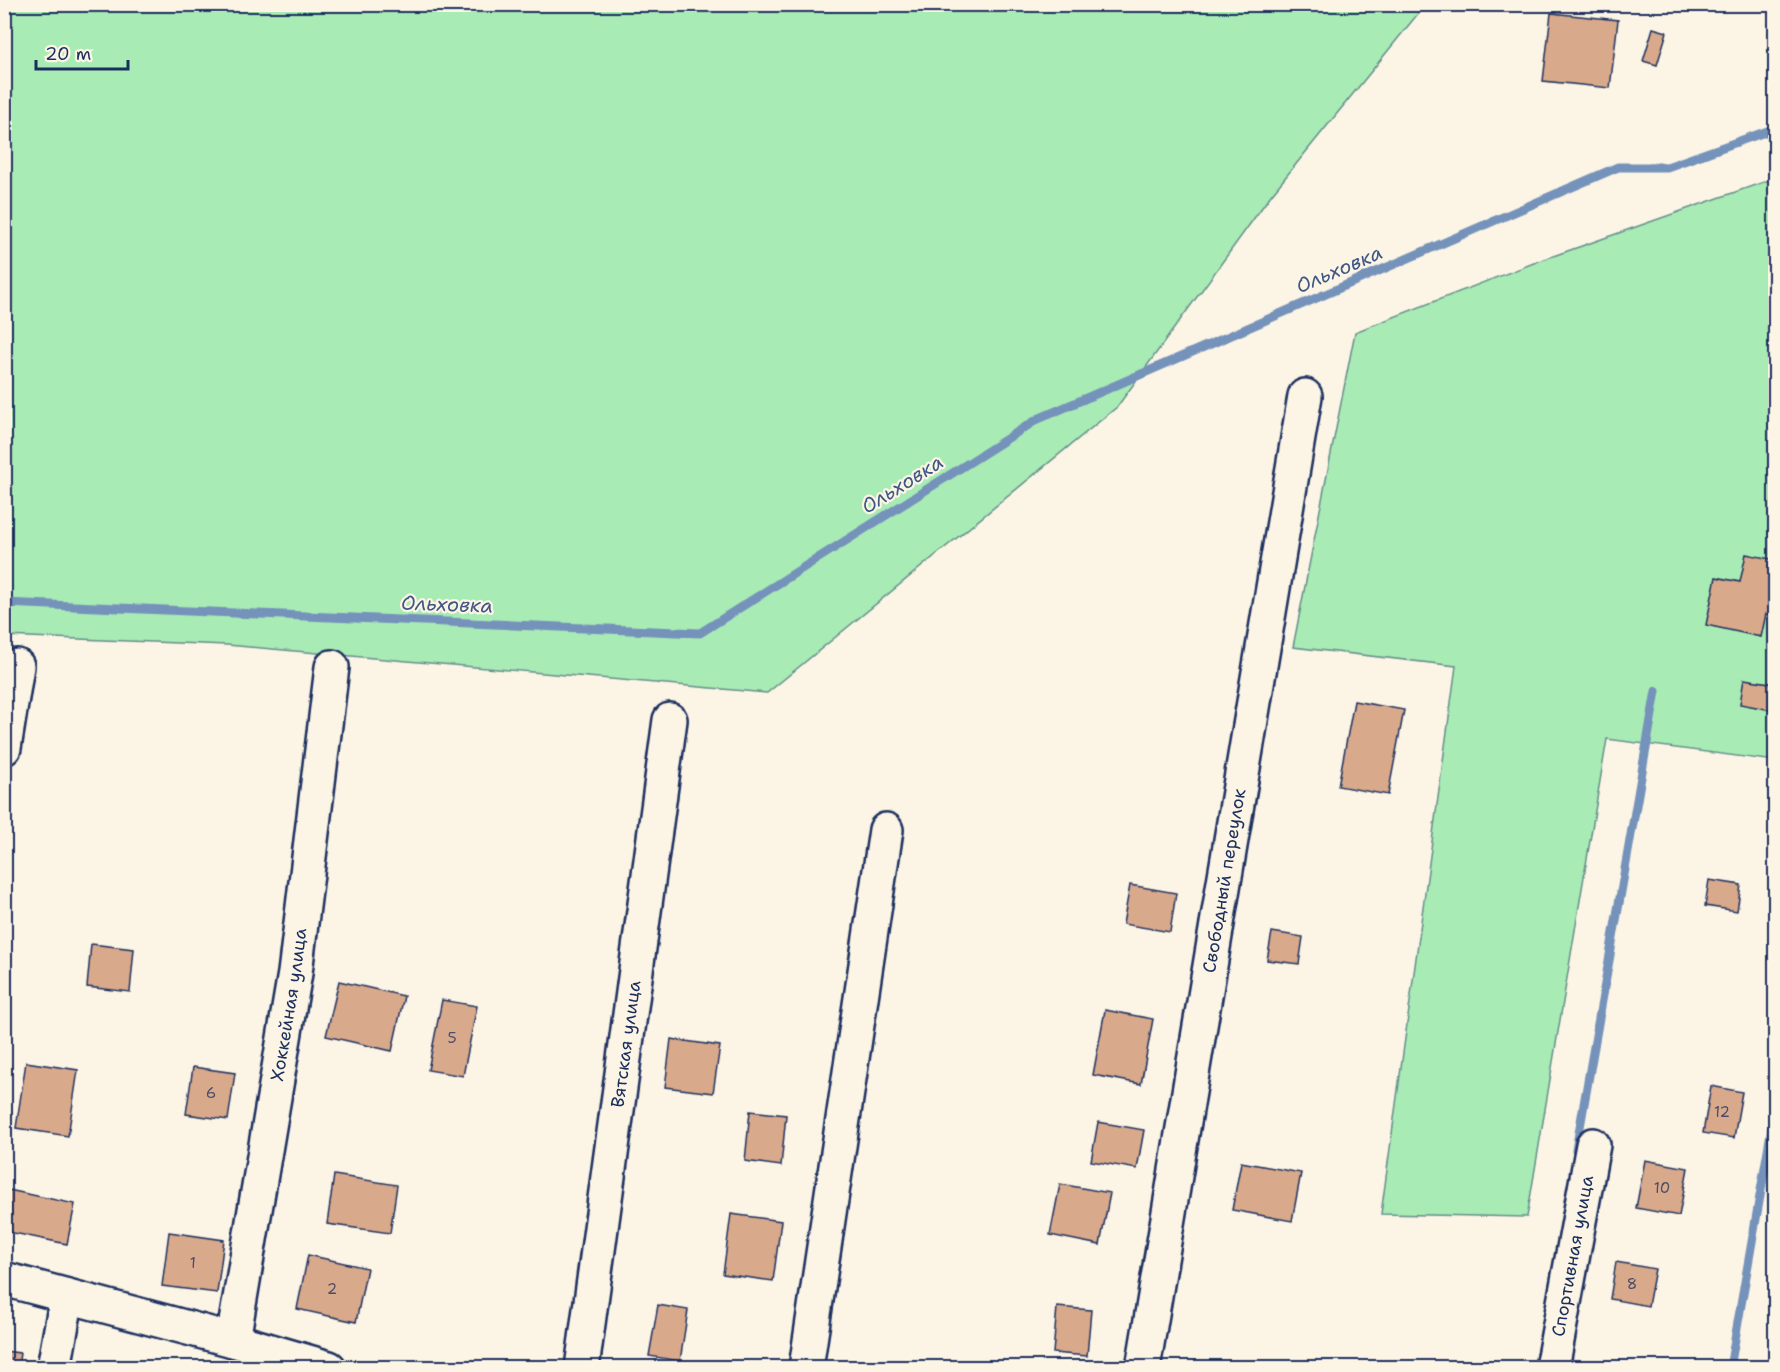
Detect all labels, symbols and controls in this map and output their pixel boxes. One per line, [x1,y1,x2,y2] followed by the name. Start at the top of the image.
[36,33,128,71] scale bar
[45,42,91,66] text: 20 m
[1292,239,1386,299] water label: Ольховка
[856,449,948,519] water label: Ольховка
[401,589,493,619] water label: Ольховка
[1197,786,1251,975] street label: Свободный переулок
[265,927,312,1083] street label: Хоккейная улица
[605,979,647,1109] street label: Вятская улица
[447,1028,457,1048] house number: 5
[206,1083,216,1103] house number: 6
[1714,1102,1730,1122] house number: 12
[1546,1173,1599,1339] street label: Спортивная улица
[1654,1178,1670,1198] house number: 10
[190,1253,196,1273] house number: 1
[1627,1274,1637,1294] house number: 8
[327,1279,337,1299] house number: 2

